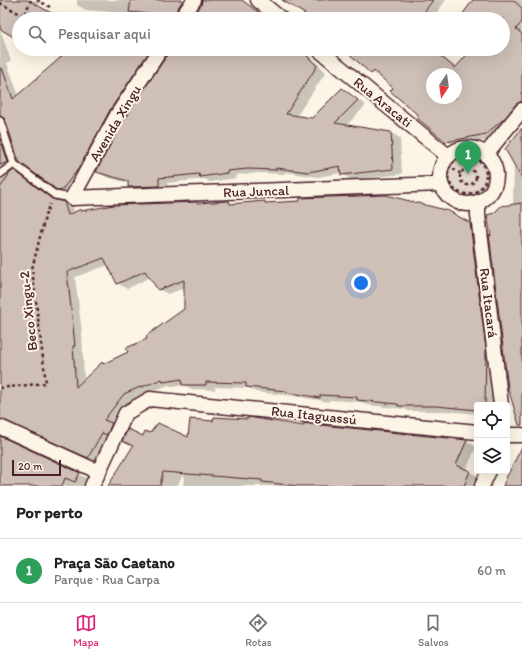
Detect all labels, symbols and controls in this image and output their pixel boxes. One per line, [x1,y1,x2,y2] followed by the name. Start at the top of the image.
[12,12,510,56] search box
[26,23,48,45] icon: search
[58,25,151,43] text: Pesquisar aqui
[426,68,462,104] north arrow
[350,74,415,131] street label: Rua Aracati
[86,82,145,165] street label: Avenida Xingu
[455,141,481,174] pin: 1
[223,182,289,201] street label: Rua Juncal
[476,267,501,340] street label: Rua Itacará
[16,270,41,352] street label: Beco Xingu-2
[351,273,371,293] your location
[474,402,510,474] map controls
[474,402,510,438] button: locate
[270,403,358,428] street label: Rua Itaguassú
[474,438,510,474] button: layers
[12,458,61,477] scale bar
[18,460,42,473] text: 20 m
[16,502,83,522] text: Por perto
[54,554,175,572] text: Praça São Caetano
[26,563,32,578] text: 1
[477,563,506,578] text: 60 m
[54,572,160,587] text: Parque · Rua Carpa
[73,612,99,649] tab: Mapa
[245,612,272,649] tab: Rotas
[418,612,449,649] tab: Salvos

